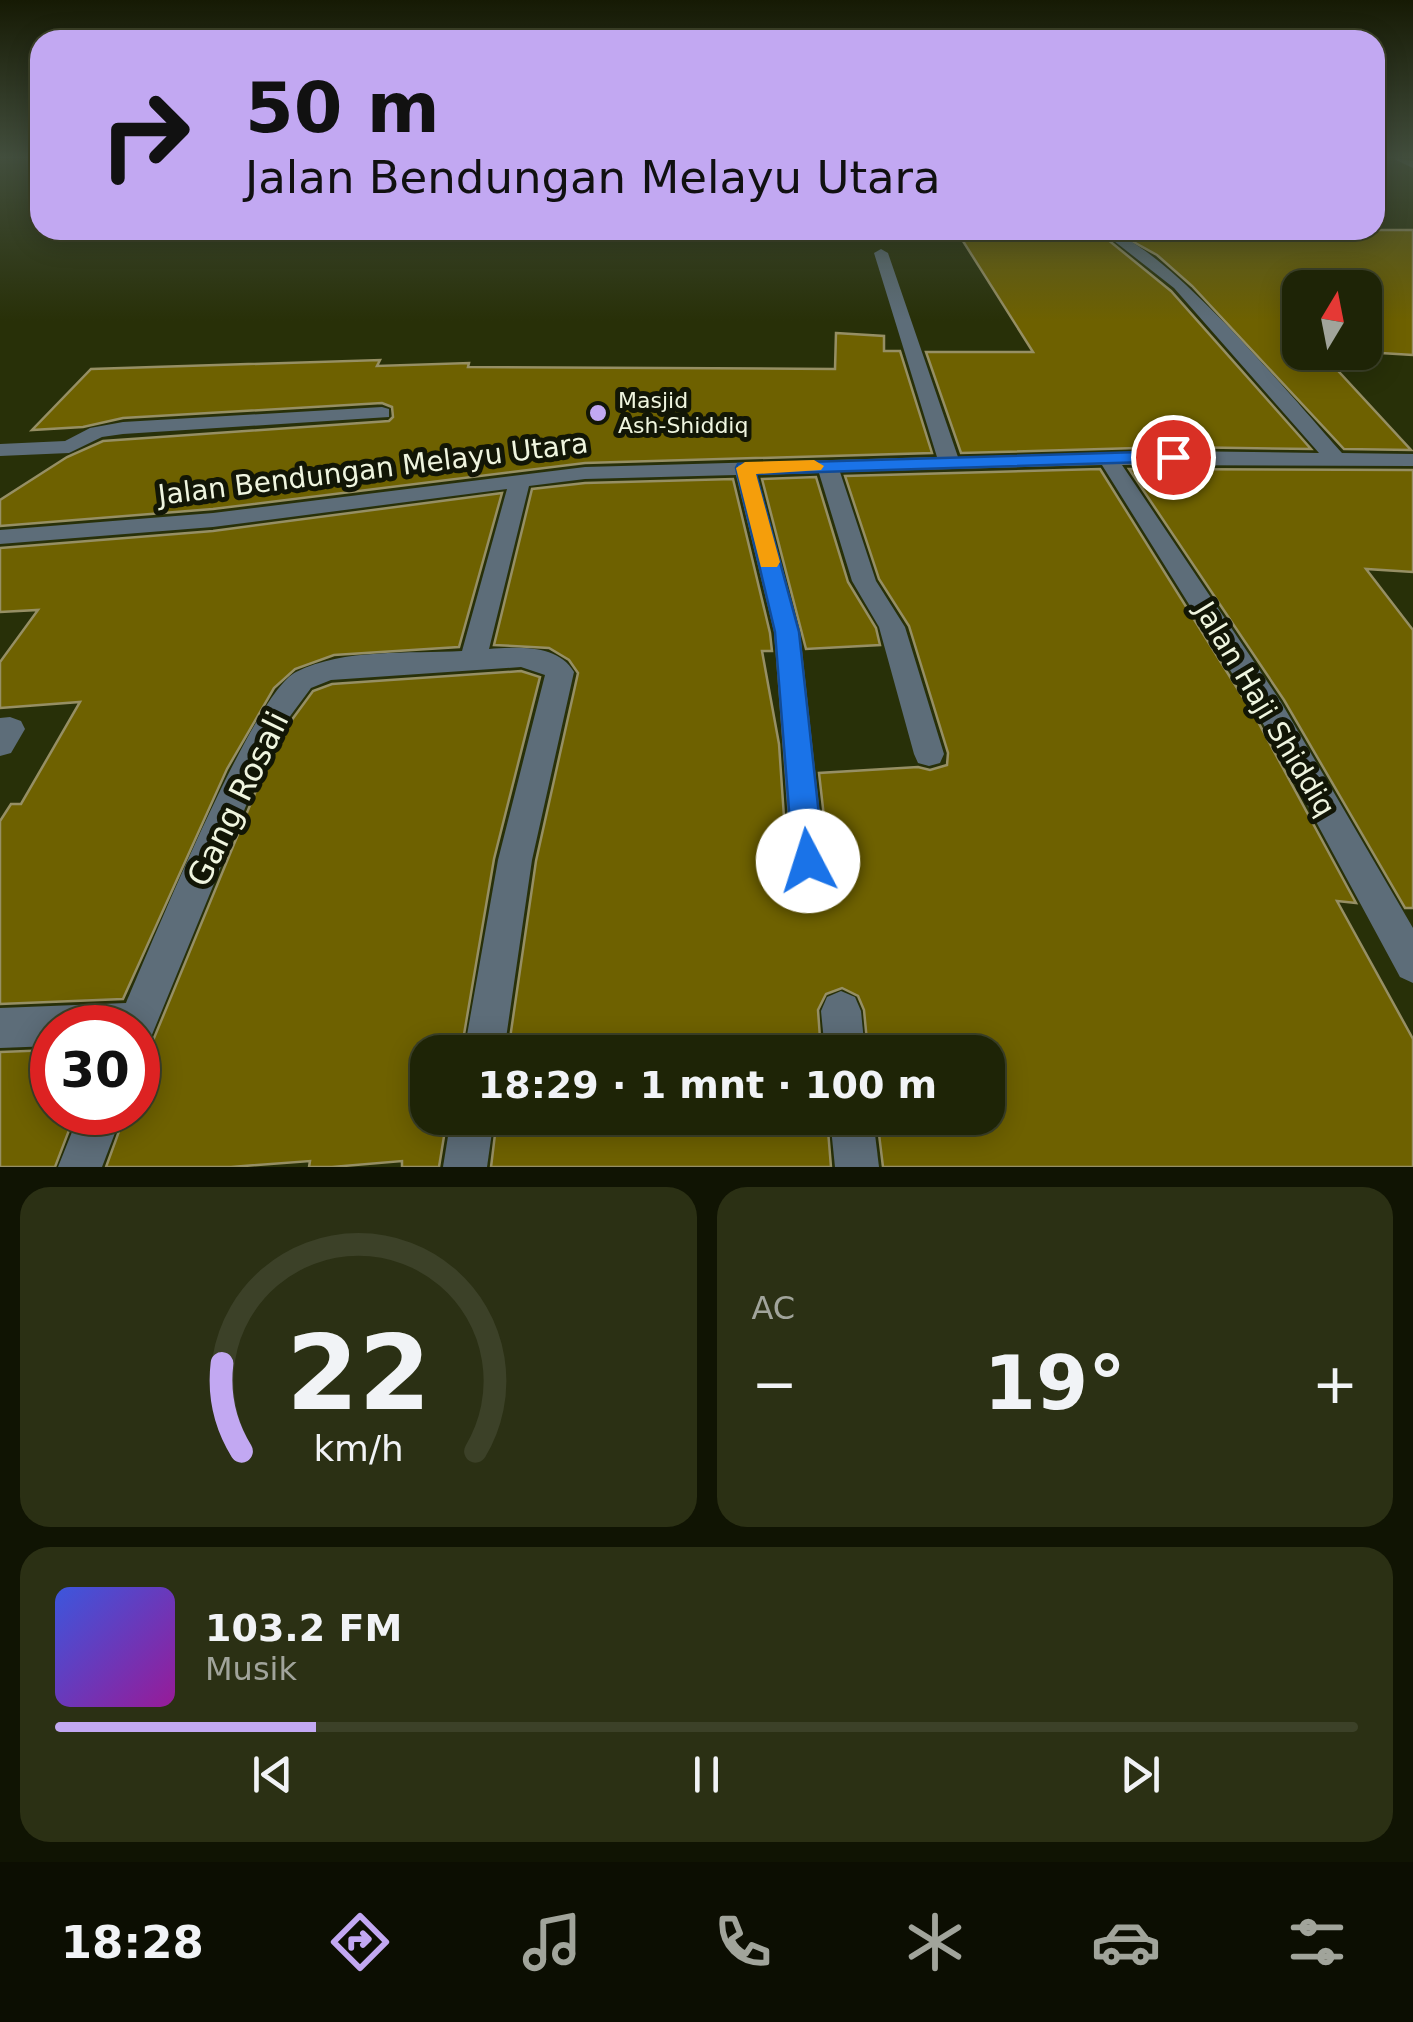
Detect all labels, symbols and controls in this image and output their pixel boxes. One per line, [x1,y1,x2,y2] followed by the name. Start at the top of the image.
[245,67,440,149] text: 50 m
[80,70,210,200] icon: right
[245,151,941,204] text: Jalan Bendungan Melayu Utara
[1282,270,1382,370] north arrow
[1282,270,1382,370] map controls
[618,388,748,438] place label: Masjid Ash-Shiddiq
[587,402,609,424] marker: Masjid Ash-Shiddiq
[1131,415,1216,500] pin
[154,426,590,512] street label: Jalan Bendungan Melayu Utara
[1146,430,1201,485] icon: arrive
[1187,594,1342,822] street label: Jalan Haji Shiddiq
[179,705,297,893] street label: Gang Rosali
[756,809,860,913] position arrow
[30,1005,160,1135] speed limit sign: 30
[478,1063,937,1107] text: 18:29 · 1 mnt · 100 m
[752,1289,795,1327] text: AC
[286,1312,431,1434] text: 22
[984,1339,1126,1427] text: 19°
[752,1352,798,1416] text: −
[1312,1352,1358,1416] text: +
[313,1428,403,1469] text: km/h
[205,1606,402,1650] text: 103.2 FM
[205,1650,297,1688] text: Musik
[245,1747,300,1802] icon: previous
[679,1747,734,1802] icon: pause
[1113,1747,1168,1802] icon: next
[325,1907,395,1977] icon: directions
[517,1907,587,1977] icon: music
[708,1907,778,1977] icon: phone
[900,1907,970,1977] icon: climate
[1091,1907,1161,1977] icon: car
[1282,1907,1352,1977] icon: filters
[61,1916,204,1969] text: 18:28

